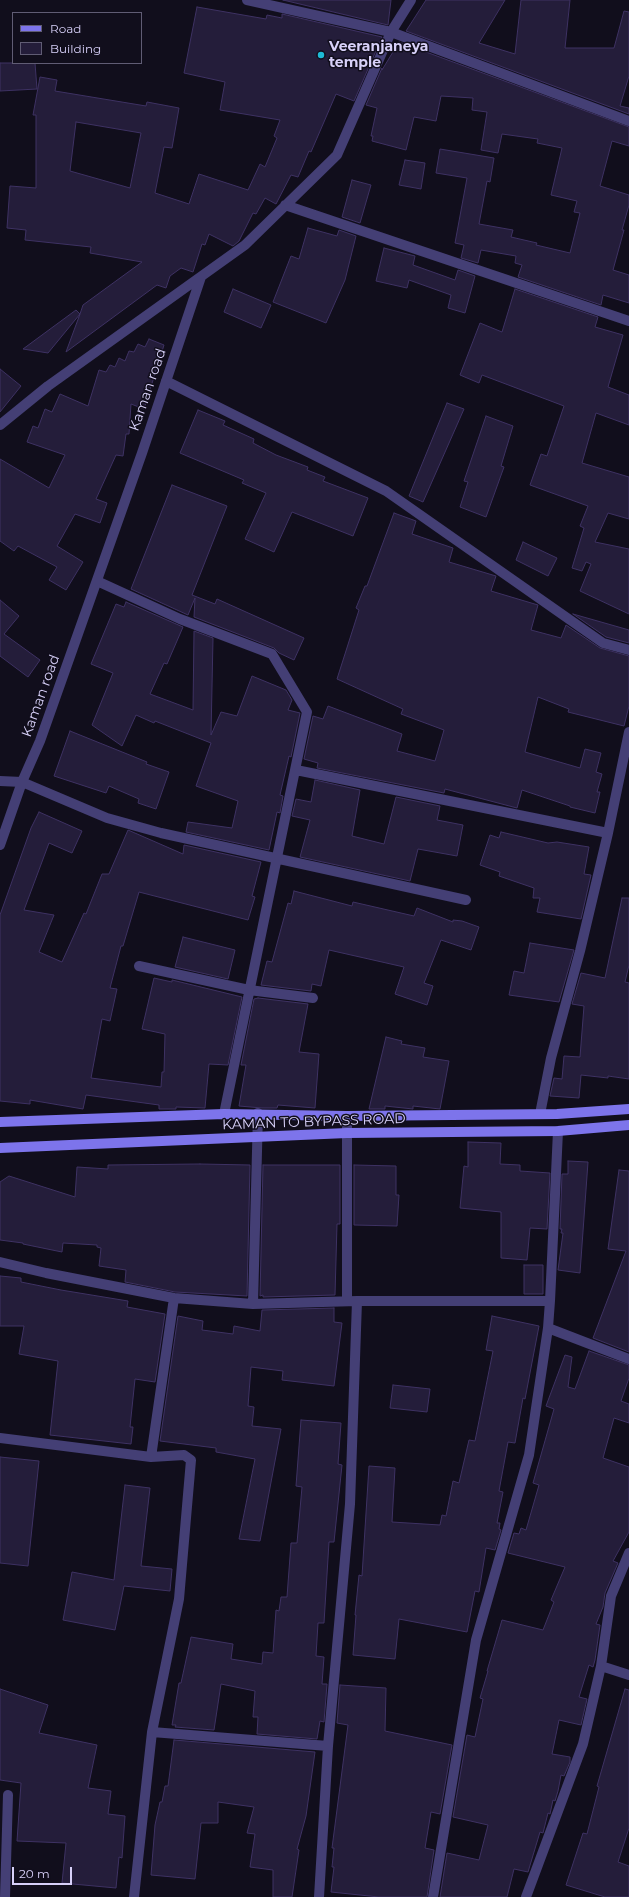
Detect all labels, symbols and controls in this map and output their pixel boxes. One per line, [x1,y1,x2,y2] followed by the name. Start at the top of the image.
[12,12,142,64] legend
[50,21,81,36] text: Road
[329,39,428,72] place label: Veeranjaneya temple
[50,41,101,56] text: Building
[316,50,326,60] marker: Veeranjaneya temple
[126,347,170,433] street label: Kaman road
[18,653,64,739] street label: Kaman road
[222,1110,406,1134] street label: KAMAN TO BYPASS ROAD
[14,1859,74,1885] scale bar
[19,1866,50,1881] text: 20 m

